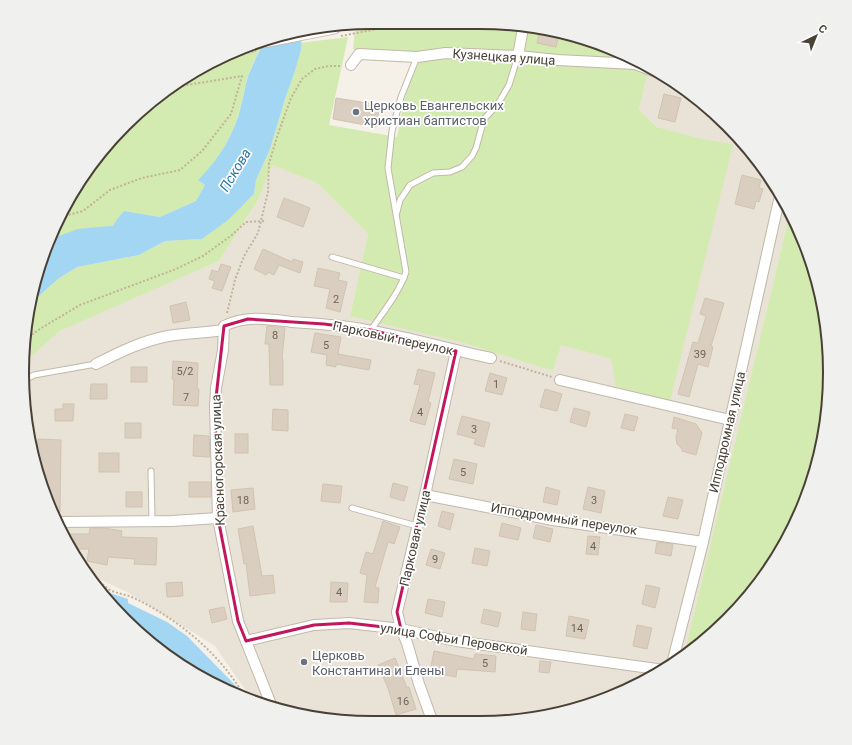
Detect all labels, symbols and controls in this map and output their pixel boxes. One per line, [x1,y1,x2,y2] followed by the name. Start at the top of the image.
[796,16,836,56] north arrow
[815,22,830,36] text: С
[452,46,556,68] street label: Кузнецкая улица
[364,98,504,128] place label: Церковь Евангельских христиан баптистов
[351,107,361,117] marker: Церковь Евангельских христиан баптистов
[216,146,254,194] water label: Пскова
[333,293,339,306] house number: 2
[331,318,455,358] street label: Парковый переулок
[272,329,278,342] house number: 8
[323,339,329,352] house number: 5
[694,348,706,361] house number: 39
[177,365,193,378] house number: 5/2
[706,370,748,494] street label: Ипподромная улица
[493,378,499,391] house number: 1
[183,391,189,404] house number: 7
[208,394,228,526] street label: Красногорская улица
[417,406,423,419] house number: 4
[471,423,477,436] house number: 3
[460,466,466,479] house number: 5
[397,488,433,588] street label: Парковая улица
[237,494,249,507] house number: 18
[591,494,597,507] house number: 3
[490,500,638,538] street label: Ипподромный переулок
[590,540,596,553] house number: 4
[432,553,438,566] house number: 9
[336,586,342,599] house number: 4
[379,620,529,658] street label: улица Софьи Перовской
[571,622,583,635] house number: 14
[312,648,444,678] place label: Церковь Константина и Елены
[299,657,309,667] marker: Церковь Константина и Елены
[482,657,488,670] house number: 5
[397,695,409,708] house number: 16

